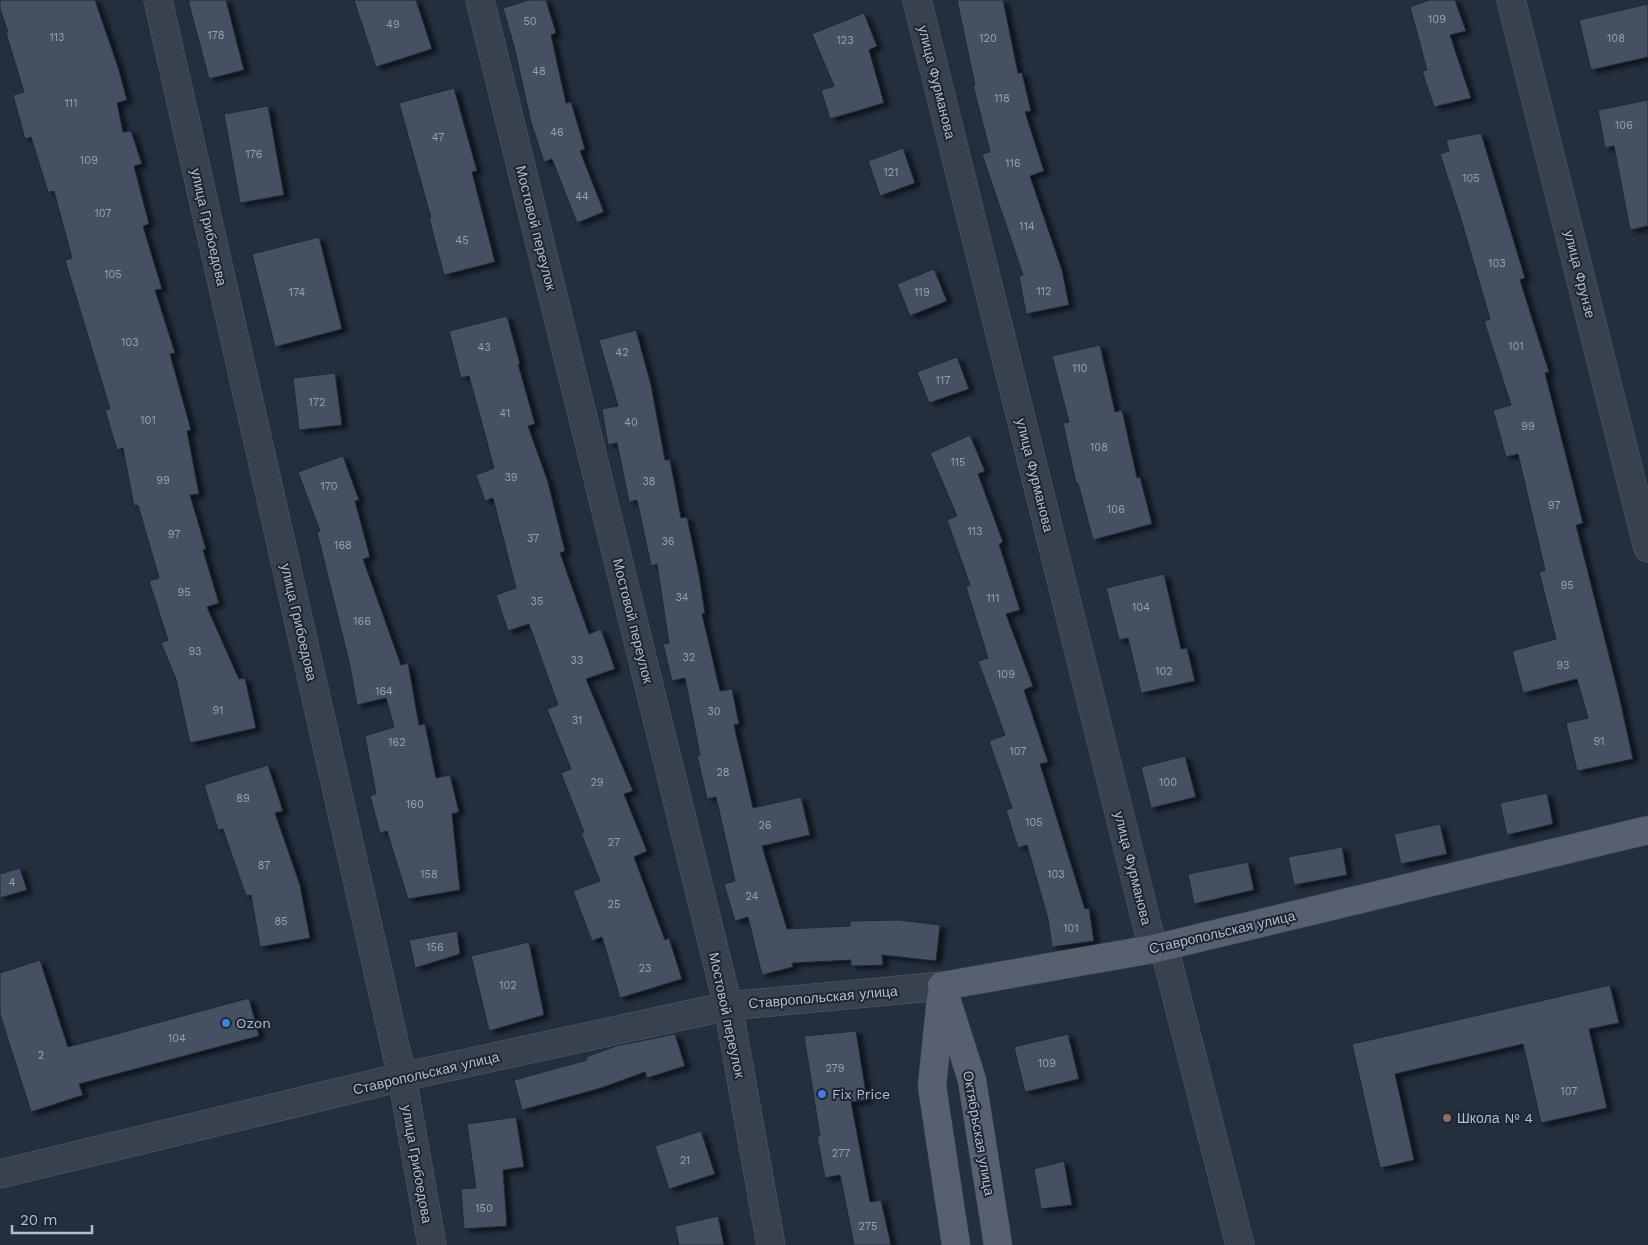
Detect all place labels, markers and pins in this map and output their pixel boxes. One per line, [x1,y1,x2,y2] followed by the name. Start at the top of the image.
[236,1015,271,1031] place label: Ozon
[220,1017,232,1029] marker: Ozon
[832,1086,890,1102] place label: Fix Price
[816,1088,828,1100] marker: Fix Price
[1457,1110,1533,1126] place label: Школа № 4
[1441,1112,1453,1124] marker: Школа № 4

